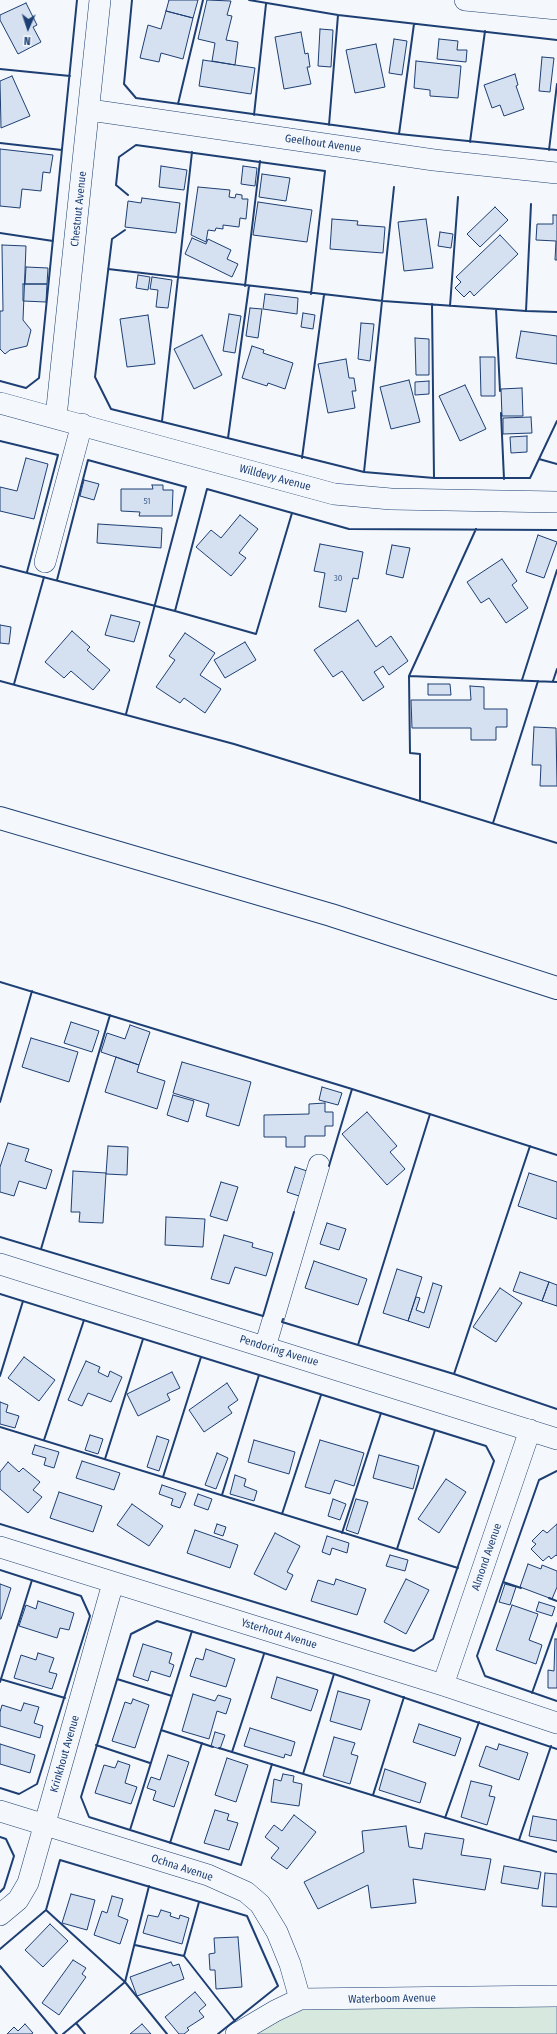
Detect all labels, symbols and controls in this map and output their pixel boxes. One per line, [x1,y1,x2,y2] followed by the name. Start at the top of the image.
[8,8,48,48] north arrow
[24,34,31,47] text: N
[284,132,362,156] street label: Geelhout Avenue
[68,171,90,247] street label: Chestnut Avenue
[238,462,312,494] street label: Willdevy Avenue
[143,496,151,506] house number: 51
[334,573,342,583] house number: 30
[238,1333,320,1369] street label: Pendoring Avenue
[469,1522,505,1592] street label: Almond Avenue
[239,1616,319,1652] street label: Ysterhout Avenue
[48,1714,82,1794] street label: Krinkhout Avenue
[149,1852,215,1884] street label: Ochna Avenue
[348,1992,436,2006] street label: Waterboom Avenue

